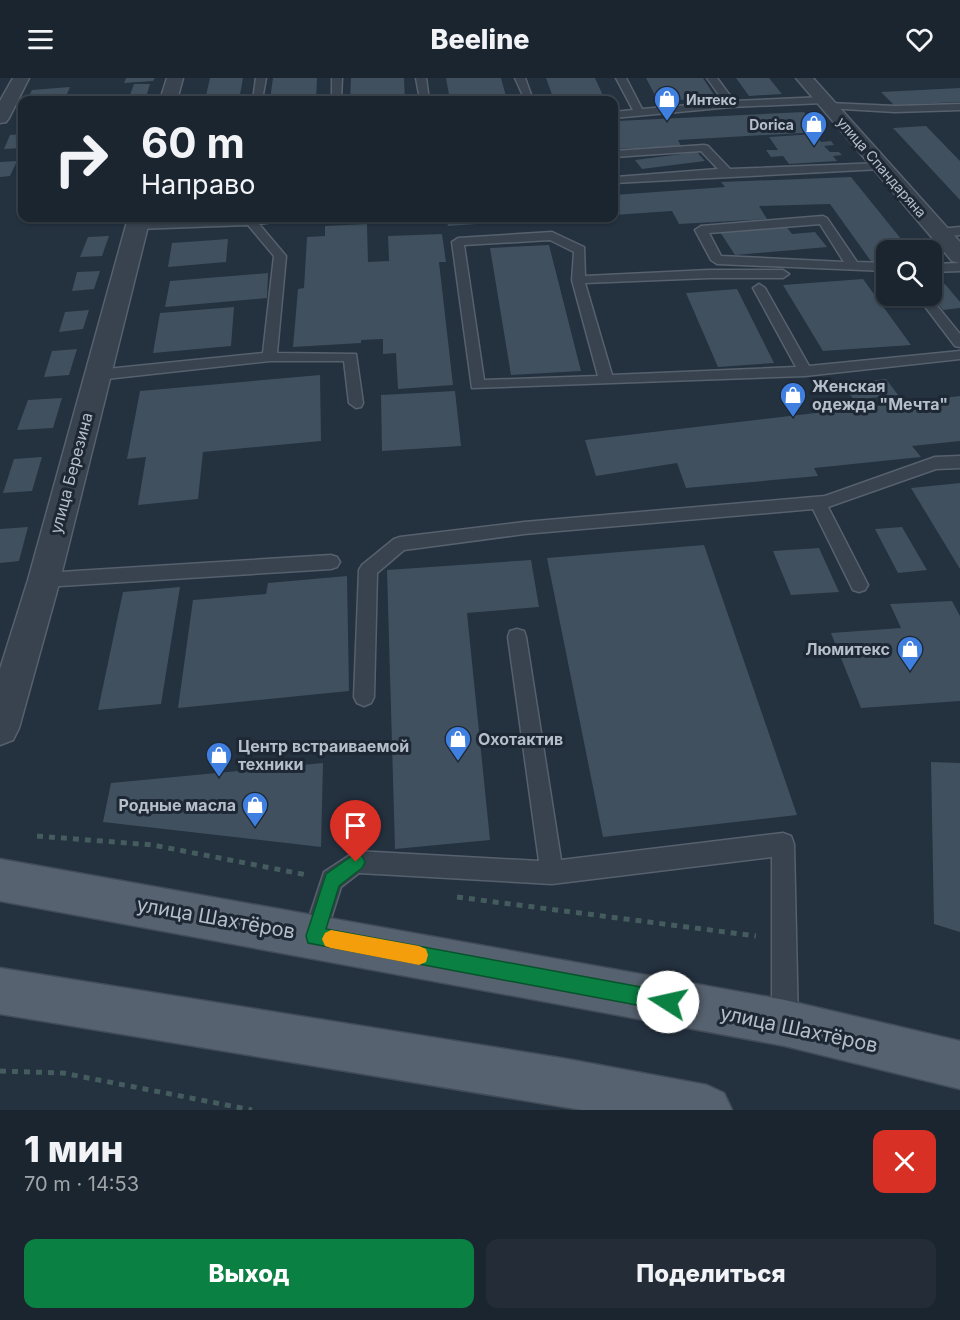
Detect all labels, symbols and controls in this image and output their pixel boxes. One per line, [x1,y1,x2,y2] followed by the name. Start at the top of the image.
[24,23,57,56] icon: menu
[430,23,530,56] text: Beeline
[903,23,936,56] icon: heart
[652,84,682,122] shop icon: Интекс
[686,91,737,108] place label: Интекс
[799,109,829,147] shop icon: Dorica
[834,113,930,221] street label: улица Спандаряна
[749,116,794,133] place label: Dorica
[141,117,245,168] text: 60 m
[42,120,120,198] icon: right
[141,168,256,201] text: Направо
[876,240,942,306] map controls
[876,240,942,306] button: search
[812,376,948,414] place label: Женская одежда "Мечта"
[778,380,808,418] shop icon: Женская одежда "Мечта"
[45,410,97,536] street label: улица Березина
[895,634,925,672] shop icon: Люмитекс
[805,639,890,659] place label: Люмитекс
[443,724,473,762] shop icon: Охотактив
[478,729,563,749] place label: Охотактив
[238,736,409,774] place label: Центр встраиваемой техники
[204,740,234,778] shop icon: Центр встраиваемой техники
[240,790,270,828] shop icon: Родные масла
[118,795,236,815] place label: Родные масла
[330,800,381,862] pin
[339,809,372,842] icon: arrive
[135,892,297,944] street label: улица Шахтёров
[636,970,700,1034] position arrow
[718,1001,880,1057] street label: улица Шахтёров
[24,1127,123,1171] text: 1 мин
[873,1130,936,1193] button: close
[24,1172,139,1196] text: 70 m · 14:53
[24,1239,474,1308] button: Выход
[486,1239,936,1308] button: Поделиться

